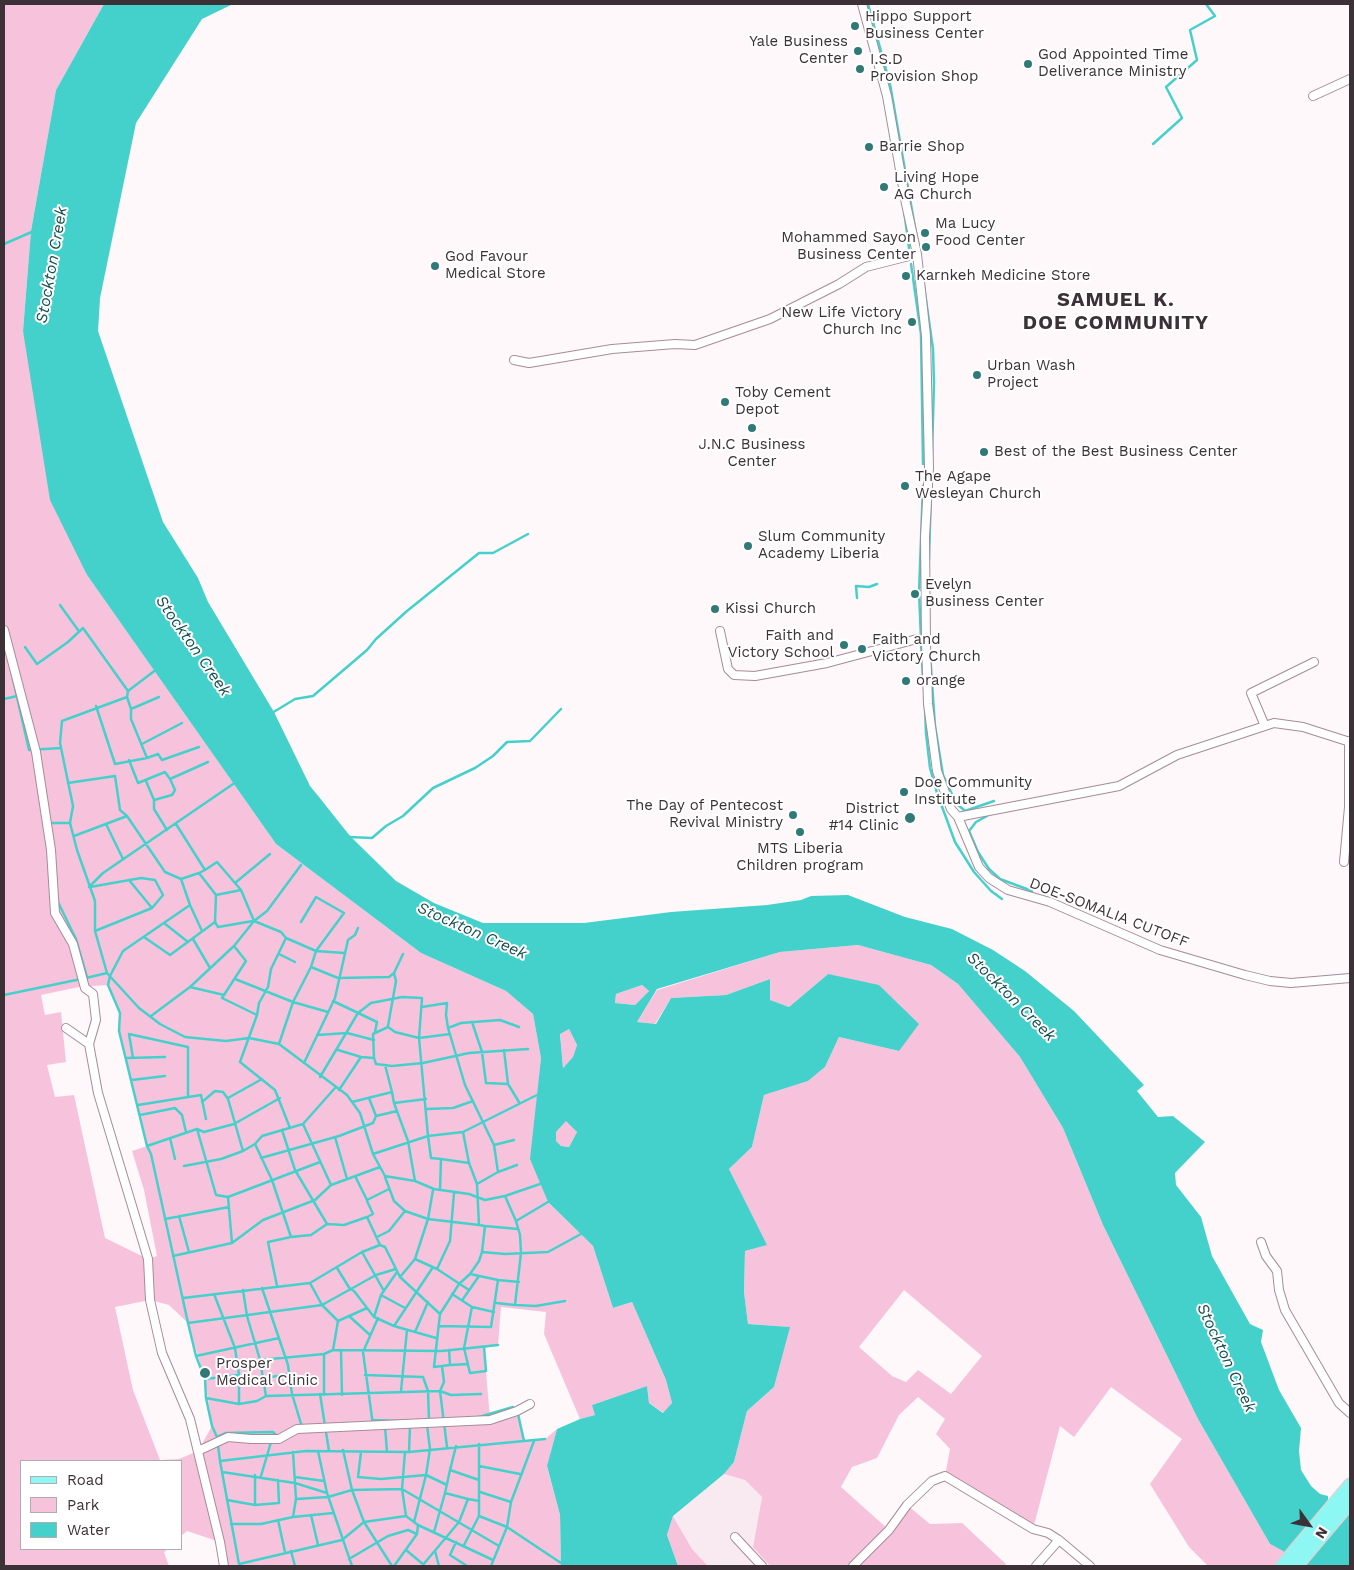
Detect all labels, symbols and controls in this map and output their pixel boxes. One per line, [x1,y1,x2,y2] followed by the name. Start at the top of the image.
[865,8,984,43] place label: Hippo Support Business Center
[849,20,861,32] marker: Hippo Support Business Center
[749,33,848,68] place label: Yale Business Center
[852,45,864,57] marker: Yale Business Center
[1038,46,1188,81] place label: God Appointed Time Deliverance Ministry
[870,51,978,86] place label: I.S.D Provision Shop
[1022,58,1034,70] marker: God Appointed Time Deliverance Ministry
[854,63,866,75] marker: I.S.D Provision Shop
[879,138,965,156] place label: Barrie Shop
[863,141,875,153] marker: Barrie Shop
[894,169,979,204] place label: Living Hope AG Church
[878,181,890,193] marker: Living Hope AG Church
[32,205,72,325] water label: Stockton Creek
[935,215,1025,250] place label: Ma Lucy Food Center
[919,227,931,239] marker: Ma Lucy Food Center
[781,229,916,264] place label: Mohammed Sayon Business Center
[920,241,932,253] marker: Mohammed Sayon Business Center
[445,248,546,283] place label: God Favour Medical Store
[429,260,441,272] marker: God Favour Medical Store
[916,267,1090,285] place label: Karnkeh Medicine Store
[900,270,912,282] marker: Karnkeh Medicine Store
[1021,288,1211,335] district label: SAMUEL K. DOE COMMUNITY
[781,304,902,339] place label: New Life Victory Church Inc
[906,316,918,328] marker: New Life Victory Church Inc
[987,357,1075,392] place label: Urban Wash Project
[971,369,983,381] marker: Urban Wash Project
[735,384,831,419] place label: Toby Cement Depot
[719,396,731,408] marker: Toby Cement Depot
[746,422,758,434] marker: J.N.C Business Center
[699,436,805,471] place label: J.N.C Business Center
[994,443,1238,461] place label: Best of the Best Business Center
[978,446,990,458] marker: Best of the Best Business Center
[915,468,1041,503] place label: The Agape Wesleyan Church
[899,480,911,492] marker: The Agape Wesleyan Church
[758,528,885,563] place label: Slum Community Academy Liberia
[742,540,754,552] marker: Slum Community Academy Liberia
[925,576,1044,611] place label: Evelyn Business Center
[909,588,921,600] marker: Evelyn Business Center
[151,592,235,700] water label: Stockton Creek
[725,600,816,618] place label: Kissi Church
[709,603,721,615] marker: Kissi Church
[728,627,834,662] place label: Faith and Victory School
[872,631,981,666] place label: Faith and Victory Church
[838,639,850,651] marker: Faith and Victory School
[856,643,868,655] marker: Faith and Victory Church
[916,672,965,690] place label: orange
[900,675,912,687] marker: orange
[914,774,1032,809] place label: Doe Community Institute
[898,786,910,798] marker: Doe Community Institute
[626,797,783,832] place label: The Day of Pentecost Revival Ministry
[829,800,899,835] place label: District #14 Clinic
[787,809,799,821] marker: The Day of Pentecost Revival Ministry
[903,811,917,825] marker: District #14 Clinic
[794,826,806,838] marker: MTS Liberia Children program
[736,840,864,875] place label: MTS Liberia Children program
[1027,874,1191,952] street label: DOE-SOMALIA CUTOFF
[414,898,530,964] water label: Stockton Creek
[962,948,1060,1046] water label: Stockton Creek
[1192,1300,1260,1416] water label: Stockton Creek
[216,1355,318,1390] place label: Prosper Medical Clinic
[198,1366,212,1380] marker: Prosper Medical Clinic
[20,1460,182,1550] legend
[67,1471,104,1489] text: Road
[67,1496,99,1514] text: Park
[1284,1500,1334,1550] north arrow
[67,1521,110,1539] text: Water
[1312,1524,1331,1542] text: N

